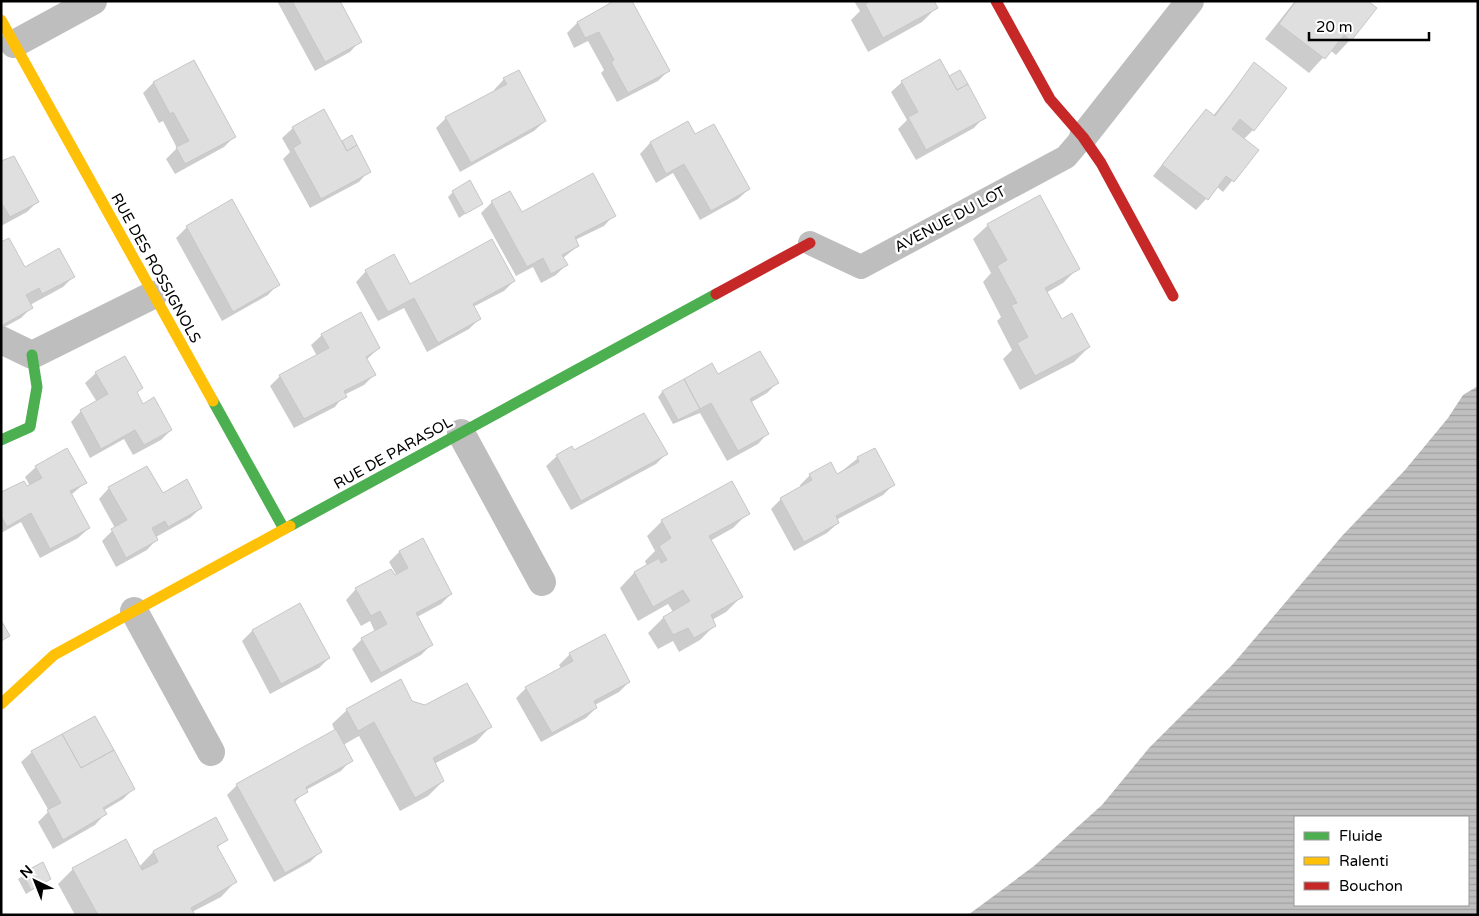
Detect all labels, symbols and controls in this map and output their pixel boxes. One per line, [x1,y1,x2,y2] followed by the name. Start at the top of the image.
[1309,10,1429,42] scale bar
[1316,18,1353,36] text: 20 m
[891,182,1009,256] street label: AVENUE DU LOT
[107,190,205,346] street label: RUE DES ROSSIGNOLS
[331,413,456,493] street label: RUE DE PARASOL
[1294,816,1469,906] legend
[1339,827,1383,845] text: Fluide
[1339,852,1389,870] text: Ralenti
[10,856,60,906] north arrow
[17,862,36,882] text: N
[1339,877,1403,895] text: Bouchon

